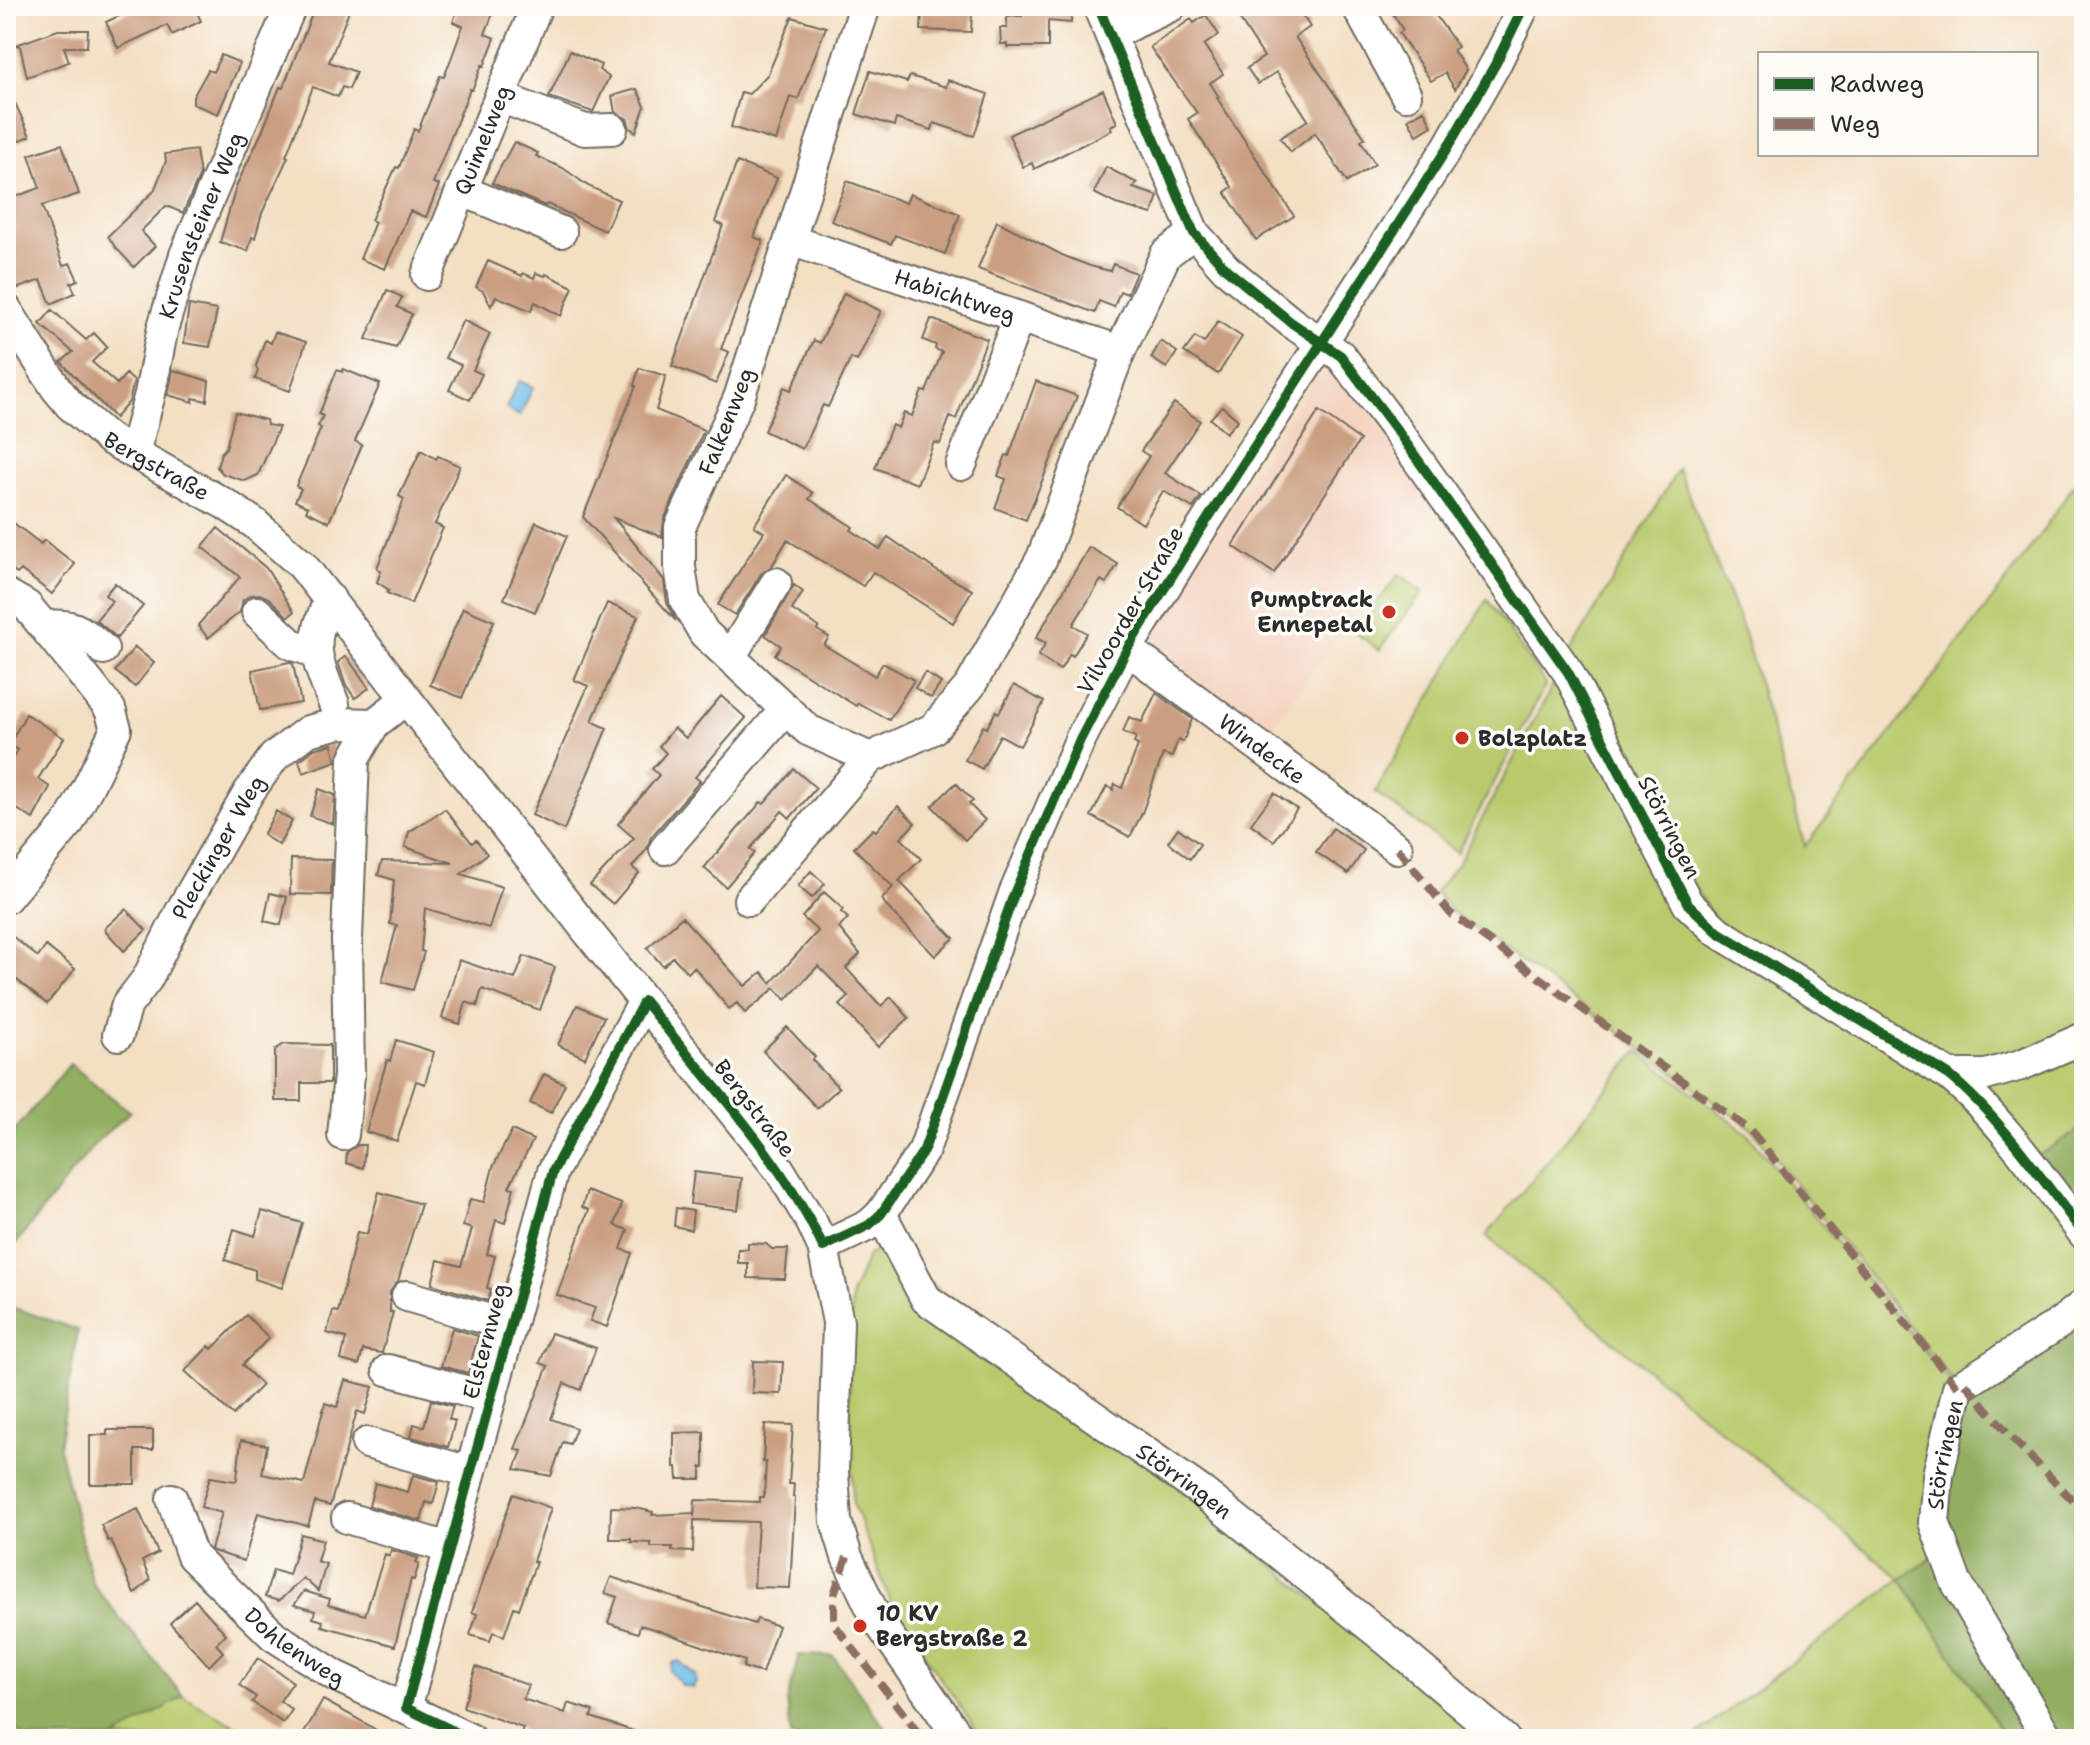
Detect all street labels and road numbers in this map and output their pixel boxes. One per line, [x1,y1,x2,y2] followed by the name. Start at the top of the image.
[447,81,518,199] street label: Quimelweg
[152,128,251,322] street label: Krusensteiner Weg
[890,262,1019,330] street label: Habichtweg
[692,363,761,479] street label: Falkenweg
[98,425,215,507] street label: Bergstraße
[1071,521,1190,699] street label: Vilvoorder Straße
[1212,707,1311,791] street label: Windecke
[165,769,272,924] street label: Pleckinger Weg
[1631,771,1708,884] street label: Störringen
[707,1053,802,1163] street label: Bergstraße
[456,1280,515,1402] street label: Elsternweg
[1921,1397,1970,1511] street label: Störringen
[1130,1436,1238,1526] street label: Störringen
[238,1601,349,1693] street label: Dohlenweg

